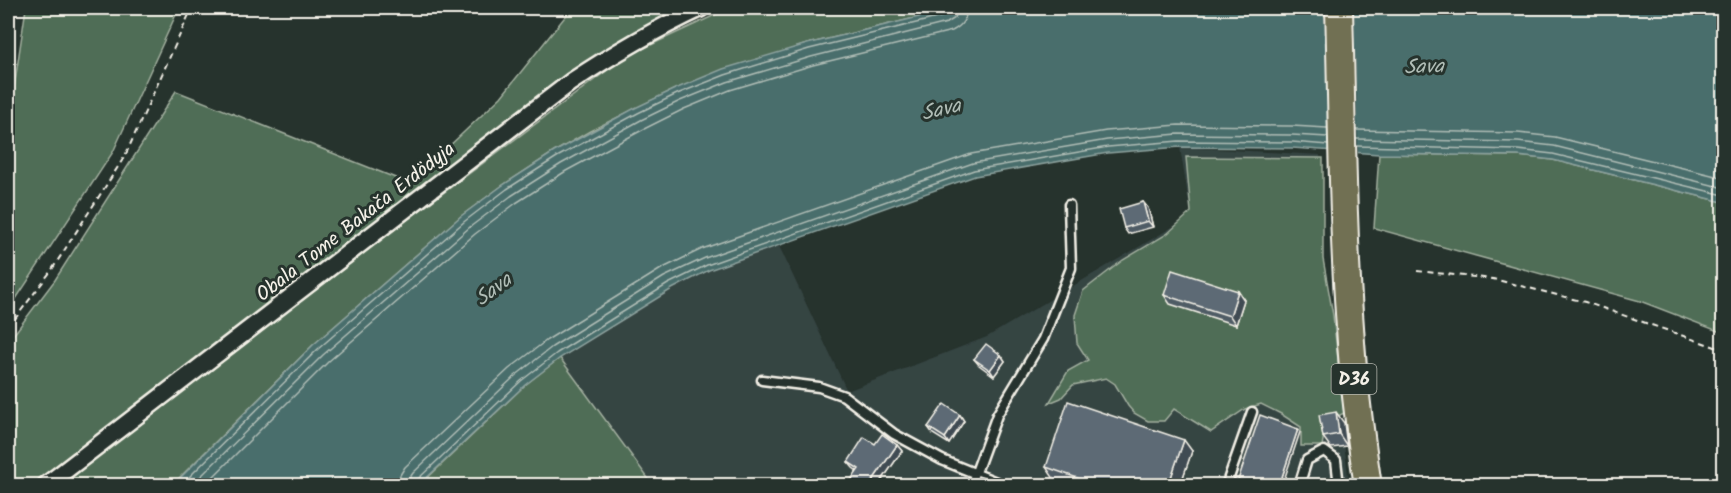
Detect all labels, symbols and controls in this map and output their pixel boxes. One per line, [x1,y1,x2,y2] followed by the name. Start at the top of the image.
[1404,50,1446,85] water label: Sava
[918,90,966,131] water label: Sava
[250,134,463,311] street label: Obala Tome Bakača Erdödyja
[468,264,521,315] water label: Sava
[1332,364,1376,394] road number: D36

